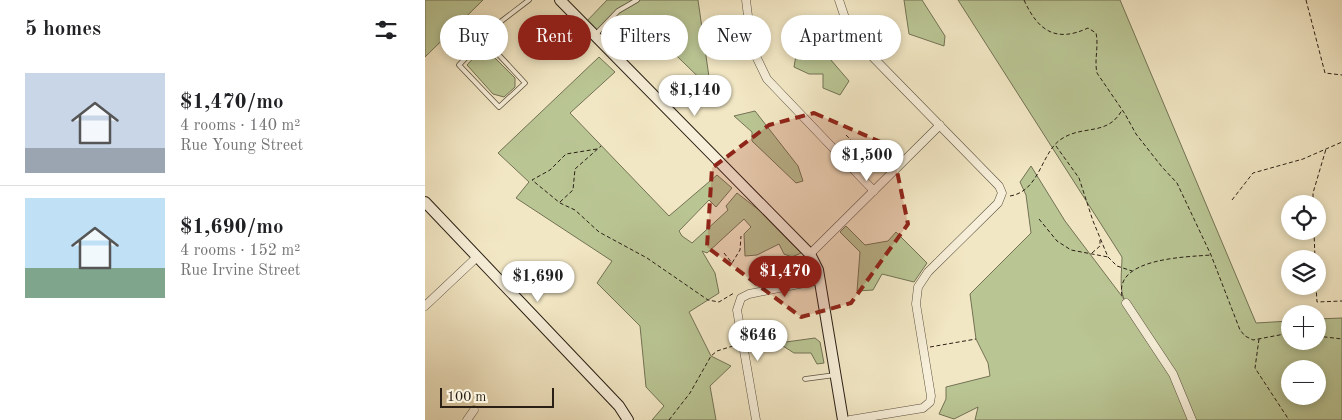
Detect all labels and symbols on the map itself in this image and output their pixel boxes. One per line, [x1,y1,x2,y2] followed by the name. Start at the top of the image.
[654,74,736,117] pin: $1,140
[826,140,908,182] pin: $1,500
[744,256,826,298] pin: $1,470
[497,260,579,303] pin: $1,690
[728,320,788,362] pin: $646
[440,385,554,408] scale bar

